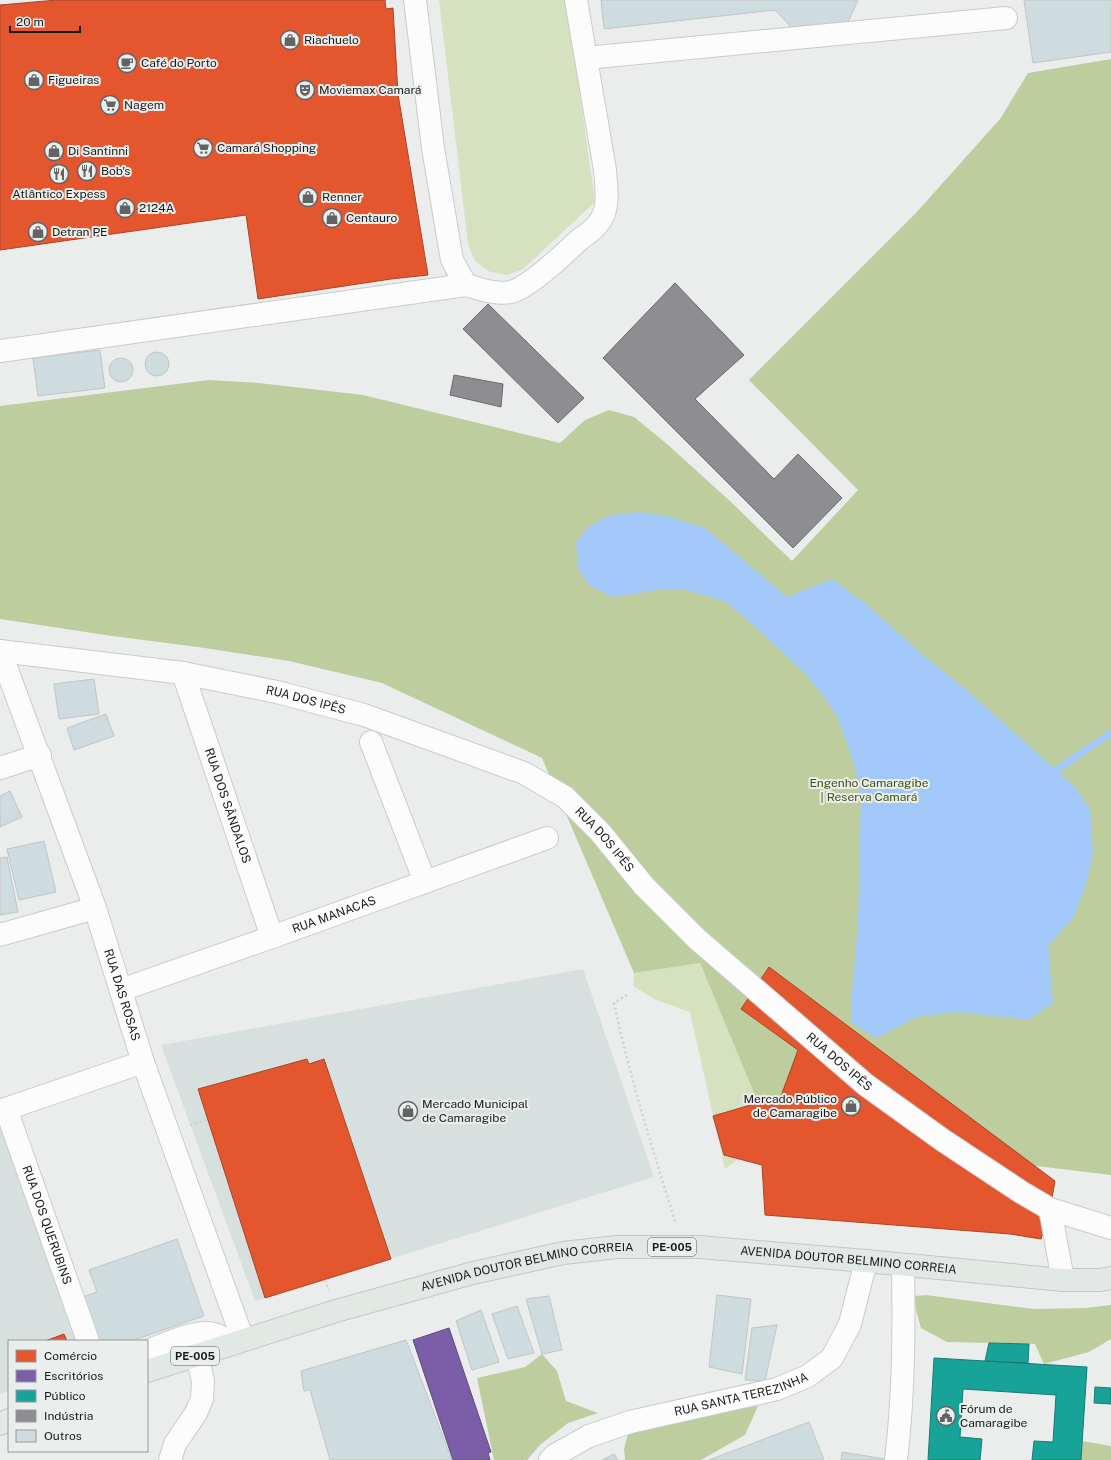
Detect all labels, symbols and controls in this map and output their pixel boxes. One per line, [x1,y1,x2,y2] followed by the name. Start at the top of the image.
[10,8,80,34] scale bar
[16,15,44,29] text: 20 m
[279,29,301,51] shop icon: Riachuelo
[304,33,359,47] place label: Riachuelo
[116,52,138,74] cafe icon: Café do Porto
[141,56,217,70] place label: Café do Porto
[23,69,45,91] shop icon: Figueiras
[48,73,99,87] place label: Figueiras
[294,79,316,101] theatre icon: Moviemax Camará
[319,83,422,97] place label: Moviemax Camará
[99,94,121,116] supermarket icon: Nagem
[124,98,164,112] place label: Nagem
[192,137,214,159] supermarket icon: Camará Shopping
[43,140,65,162] shop icon: Di Santinni
[217,141,316,155] place label: Camará Shopping
[68,144,128,158] place label: Di Santinni
[76,160,98,182] restaurant icon: Bob's
[48,163,70,185] restaurant icon: Atlântico Expess
[101,164,130,178] place label: Bob's
[297,186,319,208] shop icon: Renner
[12,187,106,201] place label: Atlântico Expess
[322,190,362,204] place label: Renner
[114,197,136,219] shop icon: 2124A
[139,201,175,215] place label: 2124A
[321,207,343,229] shop icon: Centauro
[346,211,398,225] place label: Centauro
[27,221,49,243] shop icon: Detran PE
[52,225,108,239] place label: Detran PE
[265,683,347,717] street label: RUA DOS IPÊS
[202,746,254,865] street label: RUA DOS SÂNDALOS
[809,776,929,804] park label: Engenho Camaragibe | Reserva Camará
[572,804,637,875] street label: RUA DOS IPÊS
[290,893,378,936] street label: RUA MANACAS
[101,947,143,1043] street label: RUA DAS ROSAS
[804,1030,875,1094] street label: RUA DOS IPÊS
[744,1092,837,1120] place label: Mercado Público de Camaragibe
[840,1095,862,1117] shop icon: Mercado Público de Camaragibe
[422,1097,529,1125] place label: Mercado Municipal de Camaragibe
[397,1100,419,1122] shop icon: Mercado Municipal de Camaragibe
[20,1164,74,1286] street label: RUA DOS QUERUBINS
[648,1238,696,1256] road number: PE-005
[419,1240,634,1294] street label: AVENIDA DOUTOR BELMINO CORREIA
[740,1243,958,1277] street label: AVENIDA DOUTOR BELMINO CORREIA
[8,1340,148,1452] legend
[171,1347,219,1365] road number: PE-005
[44,1349,97,1363] text: Comércio
[44,1369,103,1383] text: Escritórios
[673,1370,811,1419] street label: RUA SANTA TEREZINHA
[44,1389,86,1403] text: Público
[960,1402,1028,1430] place label: Fórum de Camaragibe
[935,1405,957,1427] public building icon: Fórum de Camaragibe
[44,1409,93,1423] text: Indústria
[44,1429,82,1443] text: Outros

